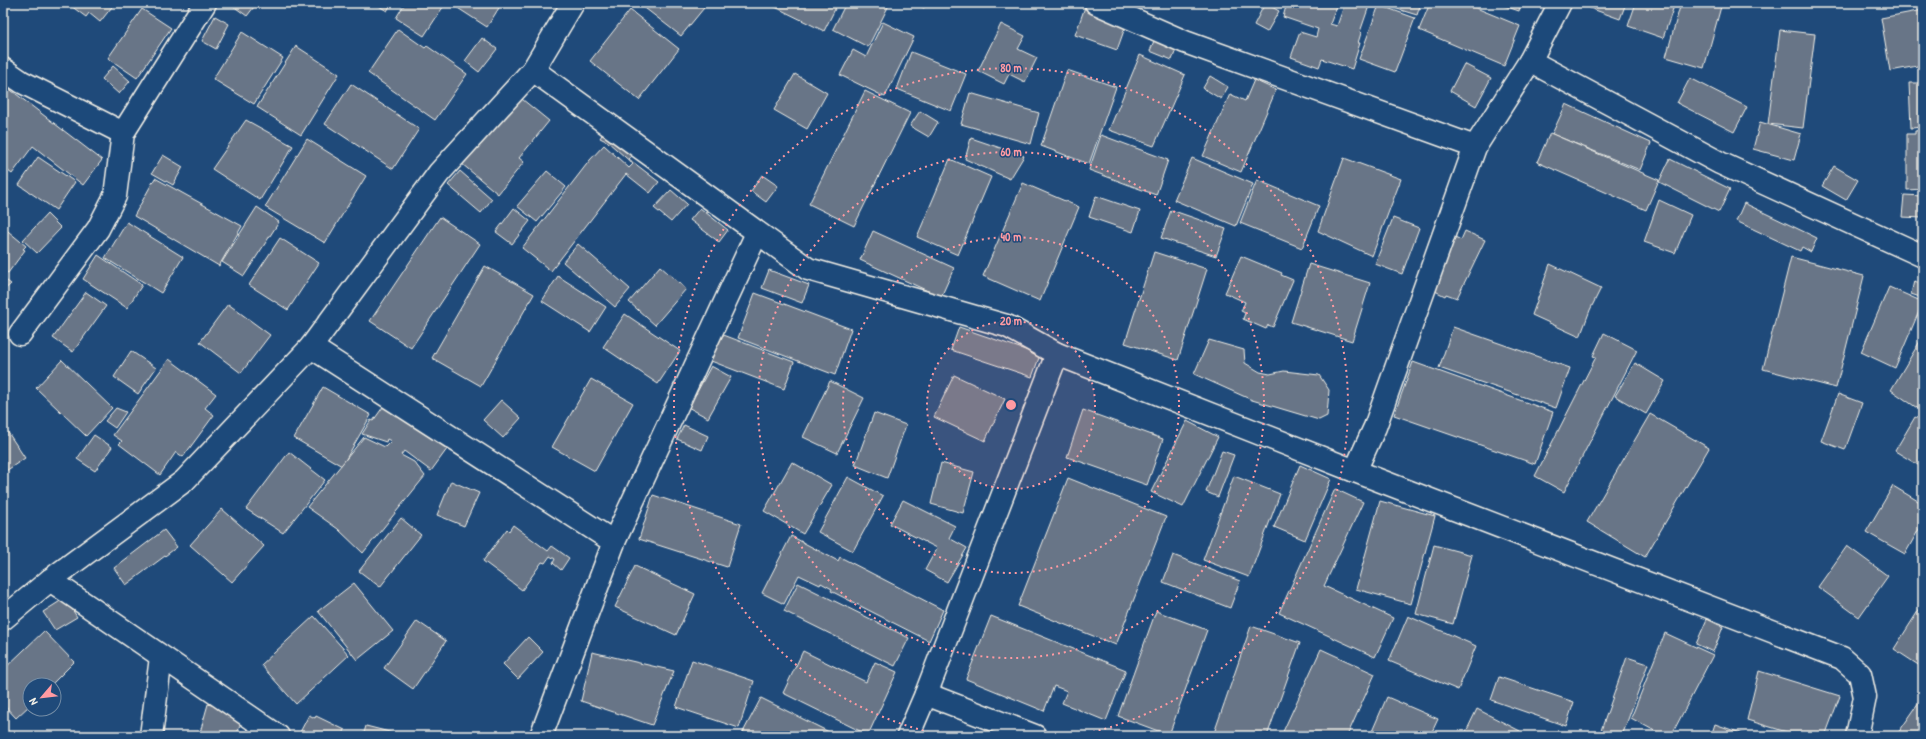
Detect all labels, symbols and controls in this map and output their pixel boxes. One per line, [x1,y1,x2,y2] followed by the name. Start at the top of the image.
[1000,59,1022,76] text: 80 m
[1000,143,1022,160] text: 60 m
[1001,228,1021,245] text: 40 m
[1000,312,1022,329] text: 20 m
[1004,398,1018,412] centre of rings
[22,677,62,717] north arrow
[26,696,41,708] text: N

